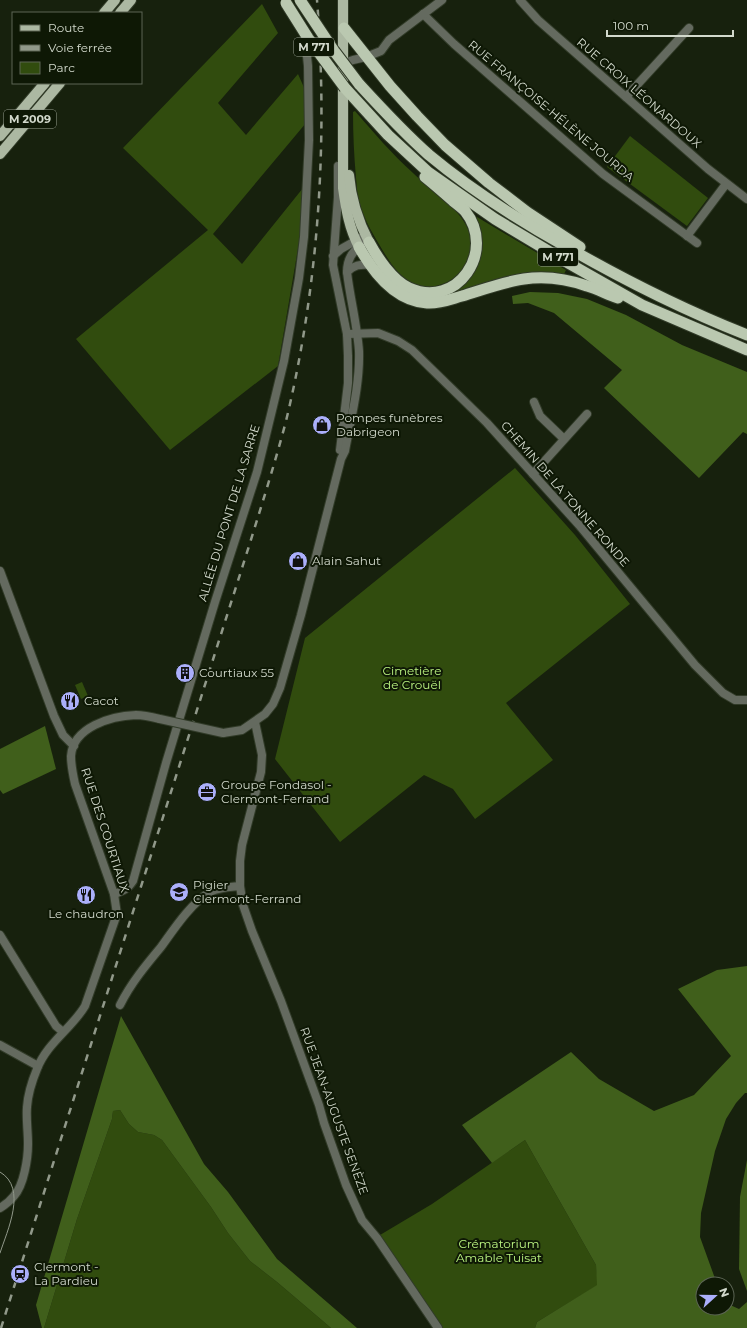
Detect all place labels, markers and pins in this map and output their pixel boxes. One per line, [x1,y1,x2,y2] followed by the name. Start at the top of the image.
[336,410,443,439] place label: Pompes funèbres Dabrigeon
[311,414,333,436] shop icon: Pompes funèbres Dabrigeon
[287,550,309,572] shop icon: Alain Sahut
[312,553,381,568] place label: Alain Sahut
[174,662,196,684] building icon: Courtiaux 55
[199,665,274,680] place label: Courtiaux 55
[59,690,81,712] restaurant icon: Cacot
[84,693,119,708] place label: Cacot
[221,777,332,806] place label: Groupe Fondasol - Clermont-Ferrand
[196,781,218,803] office icon: Groupe Fondasol - Clermont-Ferrand
[193,877,301,906] place label: Pigier Clermont-Ferrand
[168,881,190,903] school or university icon: Pigier Clermont-Ferrand
[75,884,97,906] restaurant icon: Le chaudron
[48,906,124,921] place label: Le chaudron
[34,1259,99,1288] place label: Clermont - La Pardieu
[9,1263,31,1285] station icon: Clermont - La Pardieu

